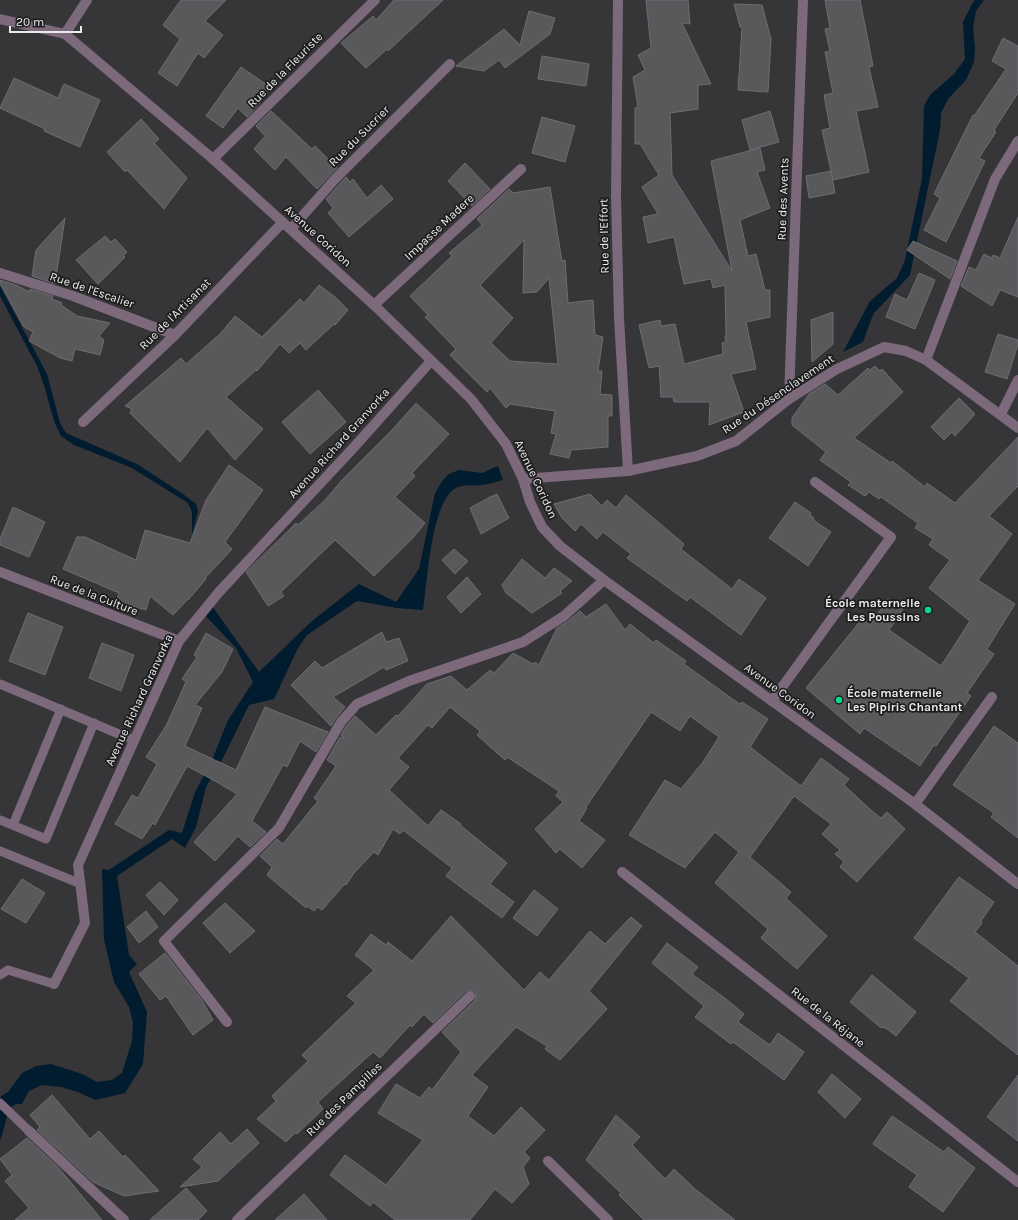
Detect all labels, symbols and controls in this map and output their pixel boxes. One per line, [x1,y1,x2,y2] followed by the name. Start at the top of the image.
[10,8,81,34] scale bar
[16,15,44,29] text: 20 m
[245,30,325,110] street label: Rue de la Fleuriste
[326,102,393,169] street label: Rue du Sucrier
[775,157,791,241] street label: Rue des Avents
[401,191,477,263] street label: Impasse Madere
[596,198,612,274] street label: Rue de l'Effort
[282,202,354,270] street label: Avenue Coridon
[48,269,137,311] street label: Rue de l'Escalier
[136,275,214,353] street label: Rue de l'Artisanat
[719,351,837,437] street label: Rue du Désenclavement
[286,385,392,501] street label: Avenue Richard Granvorka
[512,437,560,521] street label: Avenue Coridon
[48,572,140,618] street label: Rue de la Culture
[825,595,920,624] place label: École maternelle Les Poussins
[923,605,933,615] marker: École maternelle Les Poussins
[102,632,176,768] street label: Avenue Richard Granvorka
[741,660,819,722] street label: Avenue Coridon
[847,685,963,714] place label: École maternelle Les Pipiris Chantant
[834,695,844,705] marker: École maternelle Les Pipiris Chantant
[788,984,868,1050] street label: Rue de la Réjane
[303,1059,385,1139] street label: Rue des Pampilles

